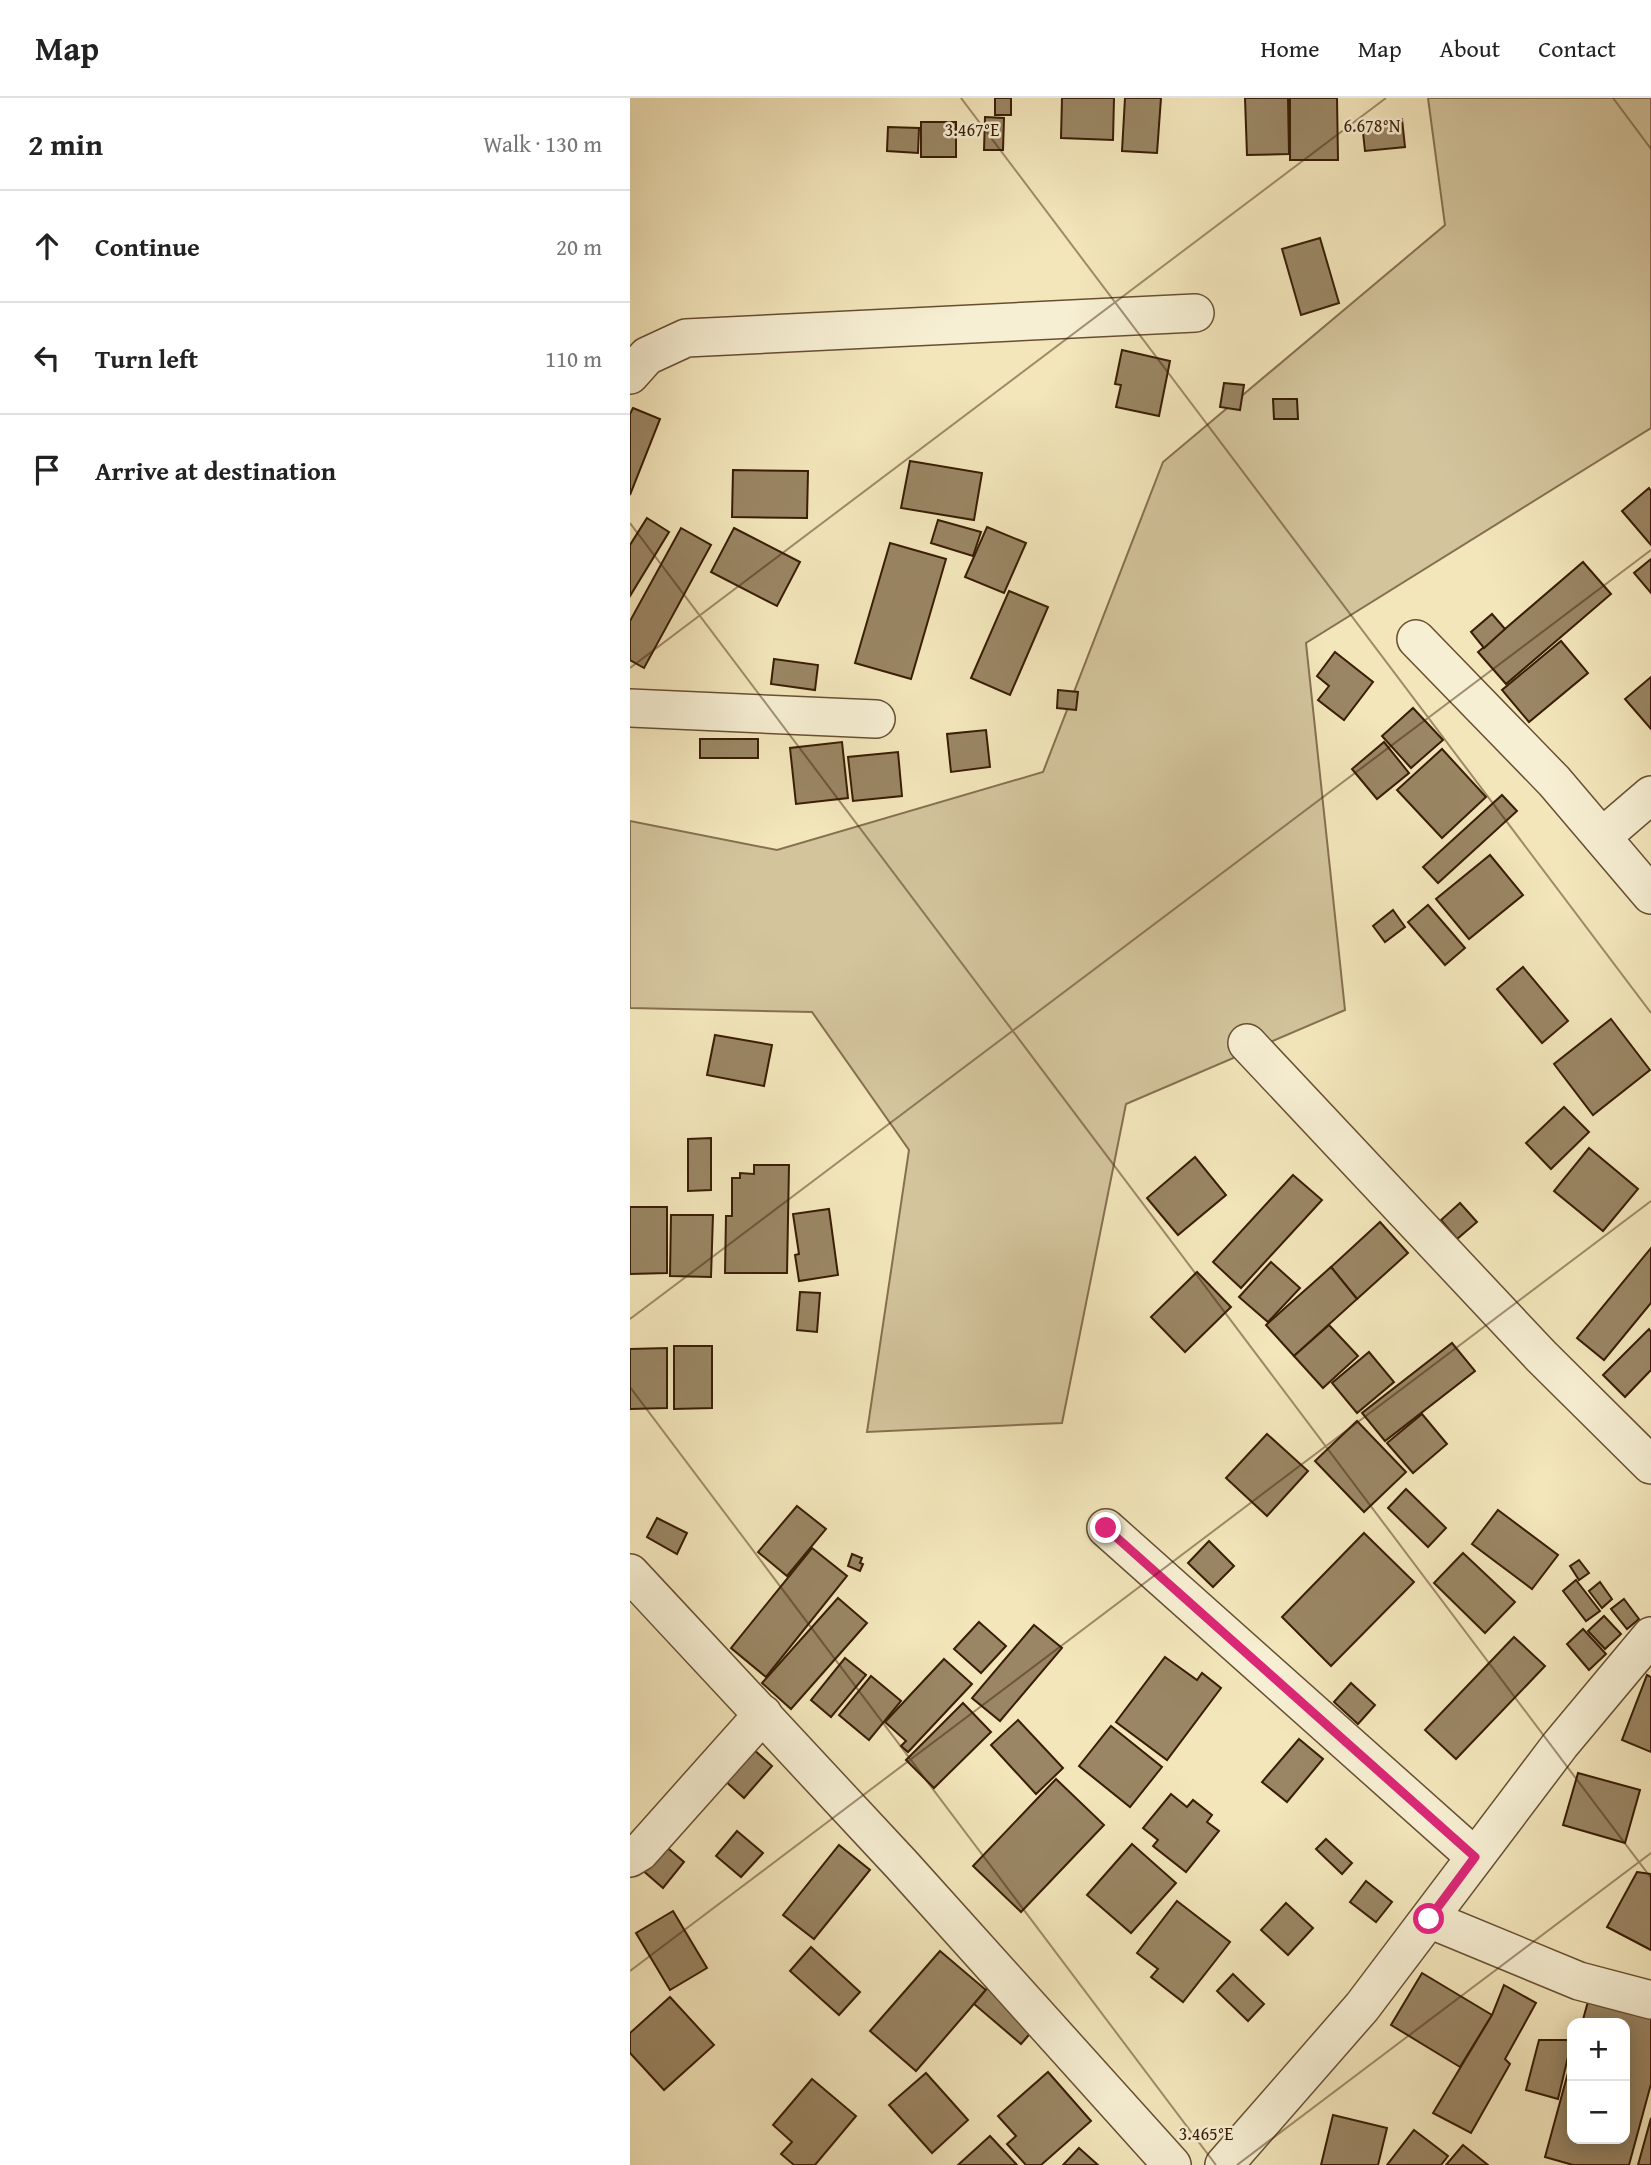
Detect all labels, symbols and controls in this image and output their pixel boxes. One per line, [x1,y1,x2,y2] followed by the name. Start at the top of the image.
[35,24,99,72] text: Map
[1261,31,1320,66] text: Home
[1358,31,1402,66] text: Map
[1440,31,1500,66] text: About
[1538,31,1616,66] text: Contact
[1343,112,1401,139] text: 6.678°N
[945,116,999,143] text: 3.467°E
[28,122,103,166] text: 2 min
[483,127,602,160] text: Walk · 130 m
[28,227,66,265] icon: ahead
[95,227,200,266] text: Continue
[556,230,602,263] text: 20 m
[28,339,66,377] icon: left
[95,339,198,378] text: Turn left
[545,342,602,375] text: 110 m
[28,451,66,489] icon: arrive
[95,451,336,490] text: Arrive at destination
[1090,1512,1121,1543] route end
[1413,1903,1444,1934] route start
[1567,2018,1630,2144] map controls
[1567,2018,1630,2081] button: +
[1567,2081,1630,2144] button: −
[1179,2120,1233,2147] text: 3.465°E

